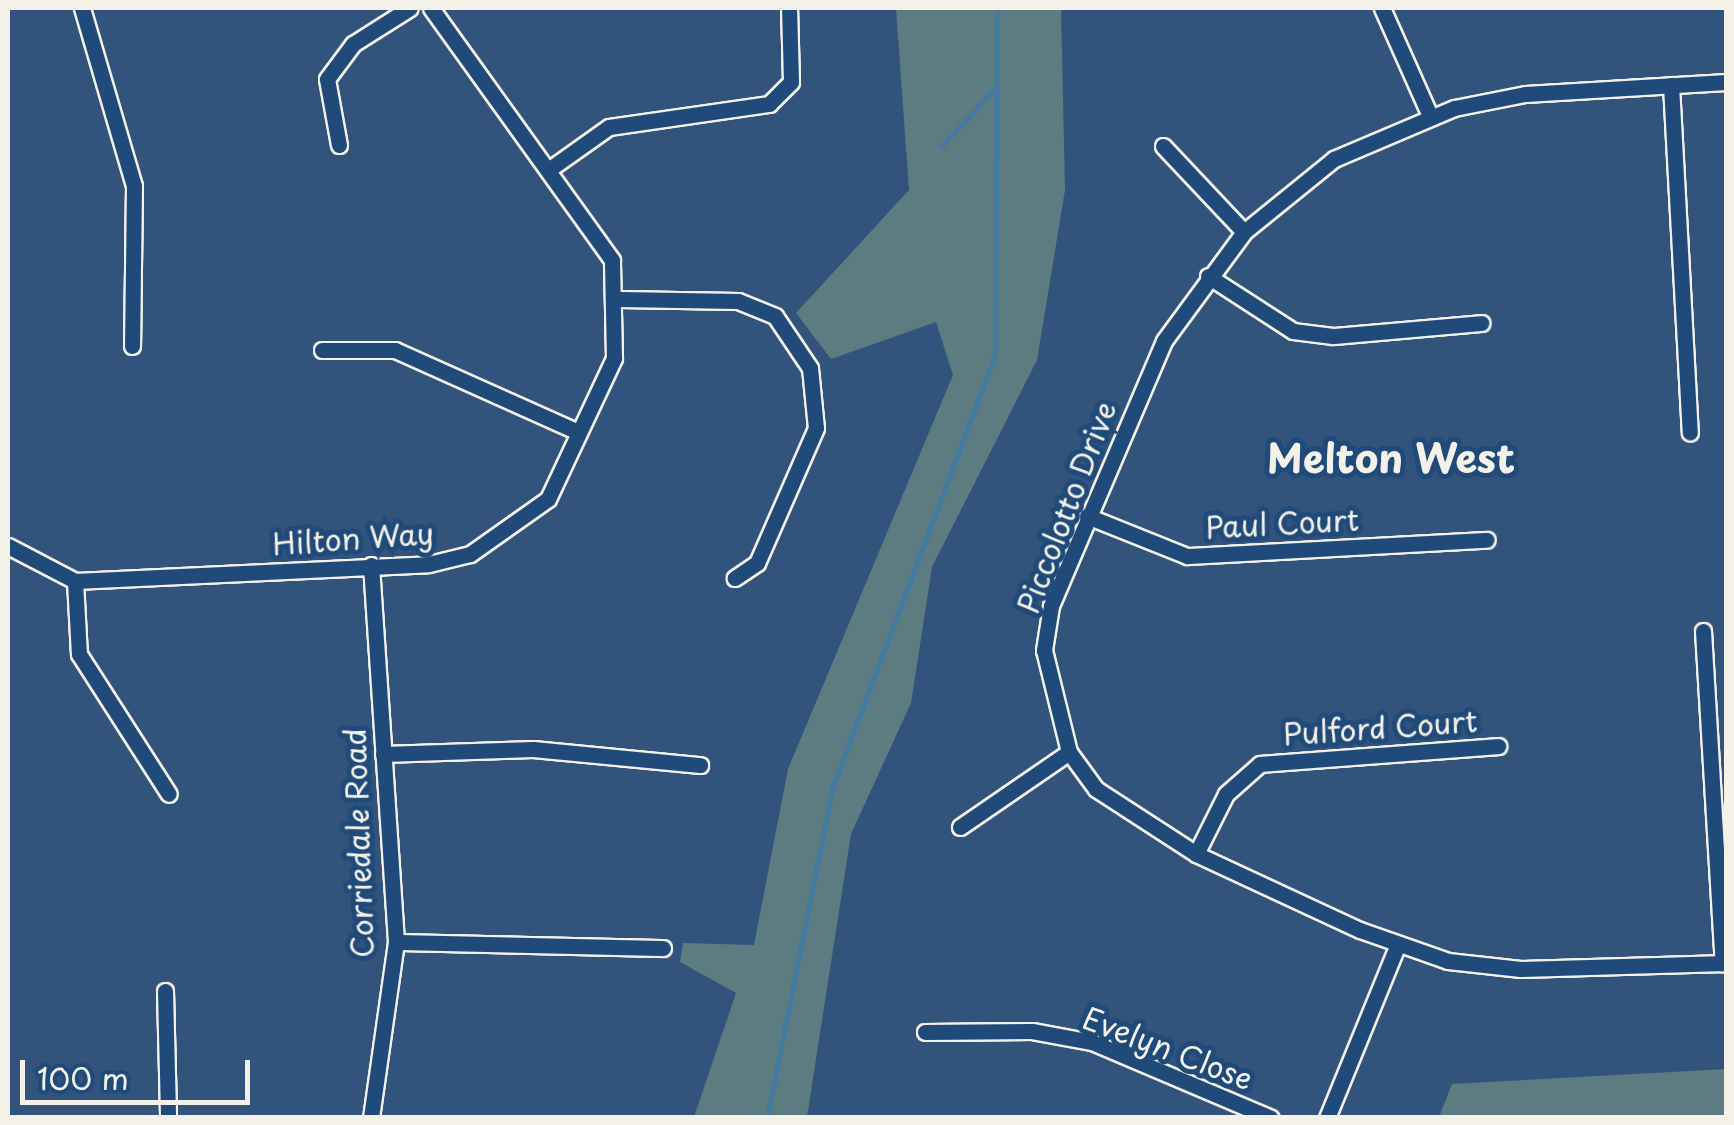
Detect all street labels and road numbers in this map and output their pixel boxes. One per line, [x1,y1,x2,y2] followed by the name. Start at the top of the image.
[1009,395,1123,619] street label: Piccolotto Drive
[1205,501,1359,545] street label: Paul Court
[271,514,435,562] street label: Hilton Way
[1281,702,1479,752] street label: Pulford Court
[336,726,380,960] street label: Corriedale Road
[1077,999,1259,1097] street label: Evelyn Close

